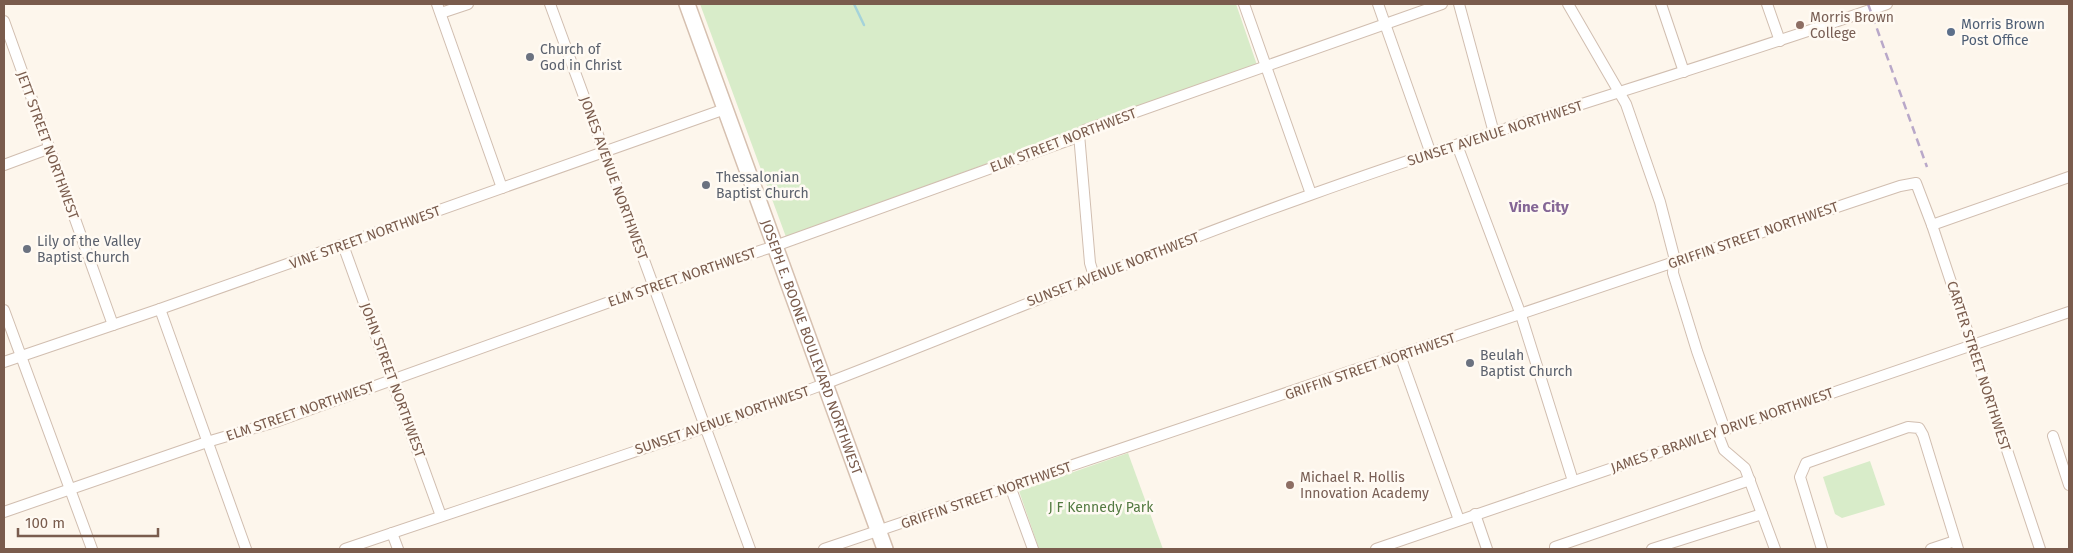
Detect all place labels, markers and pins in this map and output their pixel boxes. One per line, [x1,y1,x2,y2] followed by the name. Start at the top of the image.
[1810,9,1894,42] place label: Morris Brown College
[1961,16,2045,49] place label: Morris Brown Post Office
[1794,19,1806,31] marker: Morris Brown College
[1945,26,1957,38] marker: Morris Brown Post Office
[540,41,623,74] place label: Church of God in Christ
[524,51,536,63] marker: Church of God in Christ
[716,169,809,202] place label: Thessalonian Baptist Church
[700,179,712,191] marker: Thessalonian Baptist Church
[37,233,141,266] place label: Lily of the Valley Baptist Church
[21,243,33,255] marker: Lily of the Valley Baptist Church
[1480,347,1573,380] place label: Beulah Baptist Church
[1464,357,1476,369] marker: Beulah Baptist Church
[1300,469,1429,502] place label: Michael R. Hollis Innovation Academy
[1284,479,1296,491] marker: Michael R. Hollis Innovation Academy

